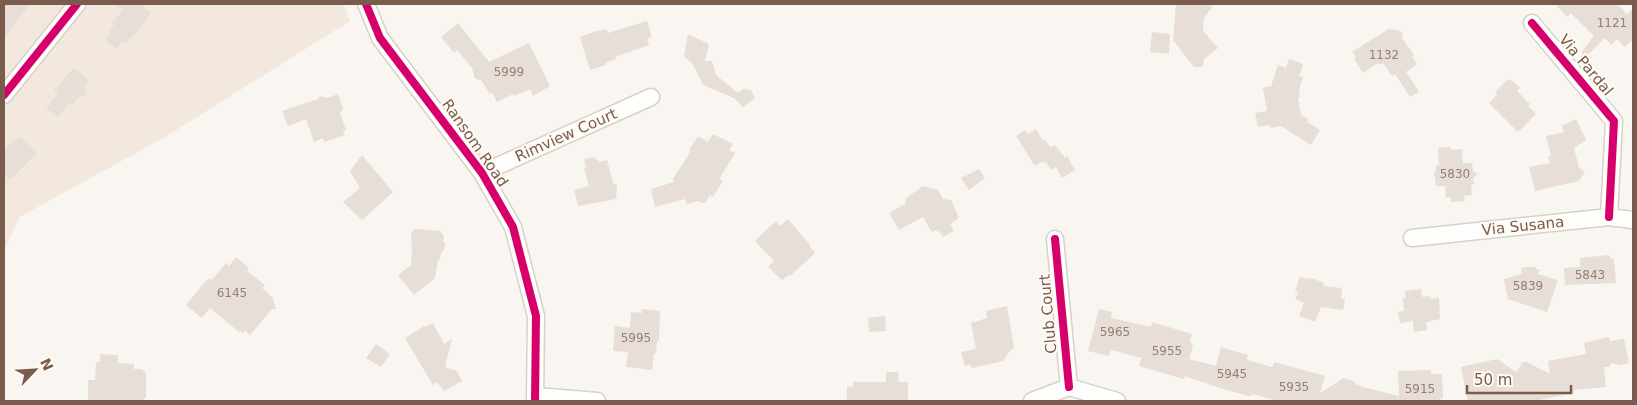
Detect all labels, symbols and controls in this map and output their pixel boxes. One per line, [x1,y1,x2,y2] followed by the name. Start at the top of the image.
[1597,16,1627,30] house number: 1121
[1555,31,1617,99] street label: Via Pardal
[1369,48,1399,62] house number: 1132
[494,65,524,79] house number: 5999
[438,96,512,190] street label: Ransom Road
[512,104,620,166] street label: Rimview Court
[1440,167,1470,181] house number: 5830
[1481,213,1565,239] street label: Via Susana
[1575,268,1605,282] house number: 5843
[1036,273,1060,354] street label: Club Court
[1513,279,1543,293] house number: 5839
[217,286,247,300] house number: 6145
[1100,325,1130,339] house number: 5965
[621,331,651,345] house number: 5995
[1152,344,1182,358] house number: 5955
[10,345,60,395] north arrow
[37,356,57,373] text: N
[1467,362,1571,394] scale bar
[1217,367,1247,381] house number: 5945
[1474,371,1512,389] text: 50 m
[1279,380,1309,394] house number: 5935
[1405,382,1435,396] house number: 5915

